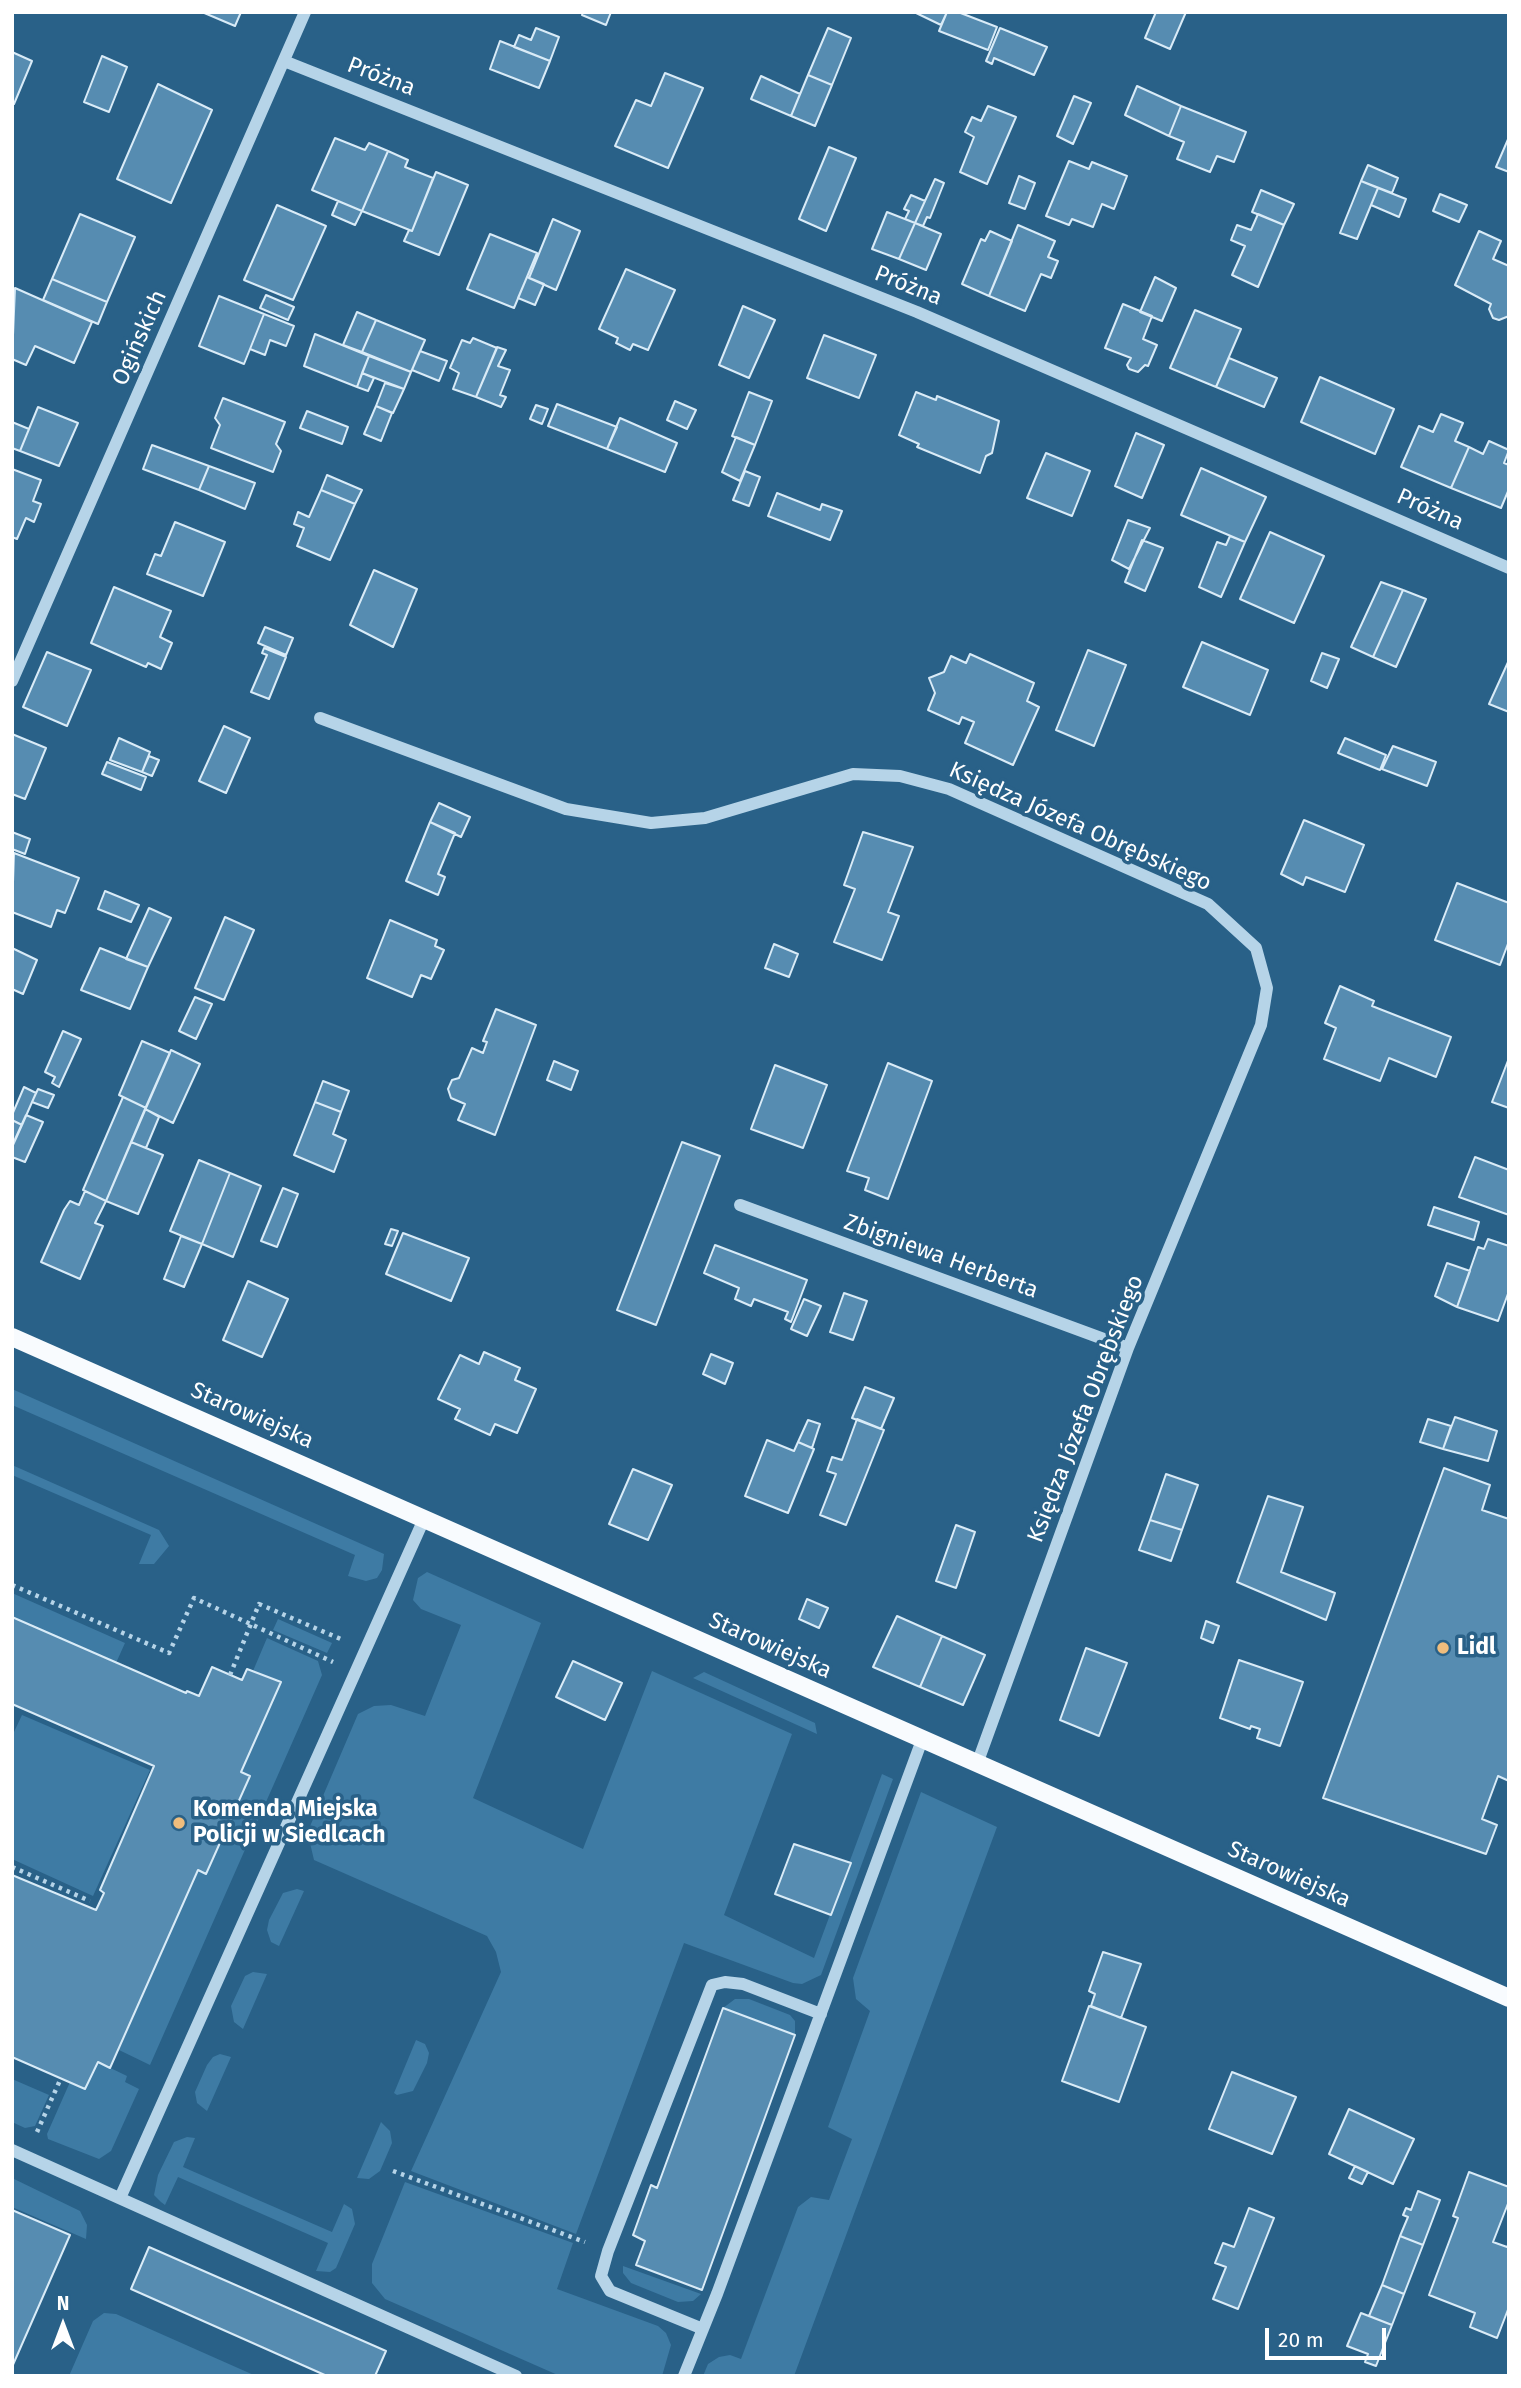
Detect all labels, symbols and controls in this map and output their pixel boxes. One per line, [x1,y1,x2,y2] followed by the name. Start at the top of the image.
[343,52,419,102] street label: Próżna
[870,260,946,312] street label: Próżna
[107,286,173,390] street label: Ogińskich
[1392,483,1468,537] street label: Próżna
[944,757,1216,897] street label: Księdza Józefa Obrębskiego
[840,1209,1042,1305] street label: Zbigniewa Herberta
[1022,1271,1150,1547] street label: Księdza Józefa Obrębskiego
[186,1377,318,1455] street label: Starowiejska
[704,1607,836,1685] street label: Starowiejska
[1457,1634,1496,1662] place label: Lidl
[1435,1640,1451,1656] marker: Lidl
[193,1796,385,1850] place label: Komenda Miejska Policji w Siedlcach
[171,1815,187,1831] marker: Komenda Miejska Policji w Siedlcach
[1223,1836,1355,1914] street label: Starowiejska
[28,2290,98,2360] north arrow
[57,2292,69,2315] text: N
[1269,2314,1390,2358] scale bar
[1278,2327,1324,2353] text: 20 m

